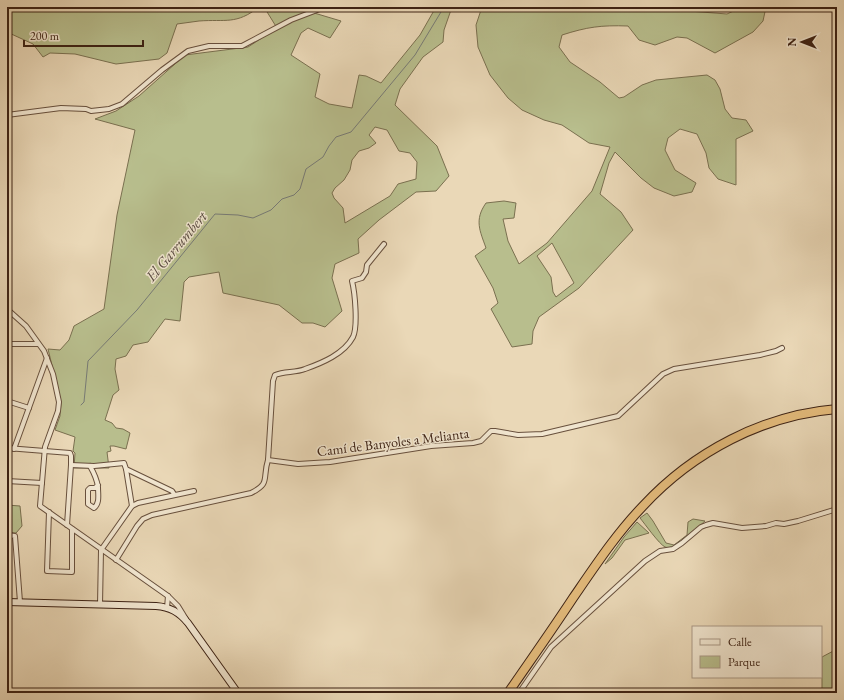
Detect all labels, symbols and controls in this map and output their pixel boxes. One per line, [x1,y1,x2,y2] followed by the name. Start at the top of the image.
[24,22,143,48] scale bar
[782,22,822,62] north arrow
[30,28,60,44] text: 200 m
[785,37,799,46] text: N
[141,207,211,286] water label: El Garrumbert
[316,424,471,460] street label: Camí de Banyoles a Melianta
[692,626,822,678] legend
[728,634,752,650] text: Calle
[728,654,760,670] text: Parque

